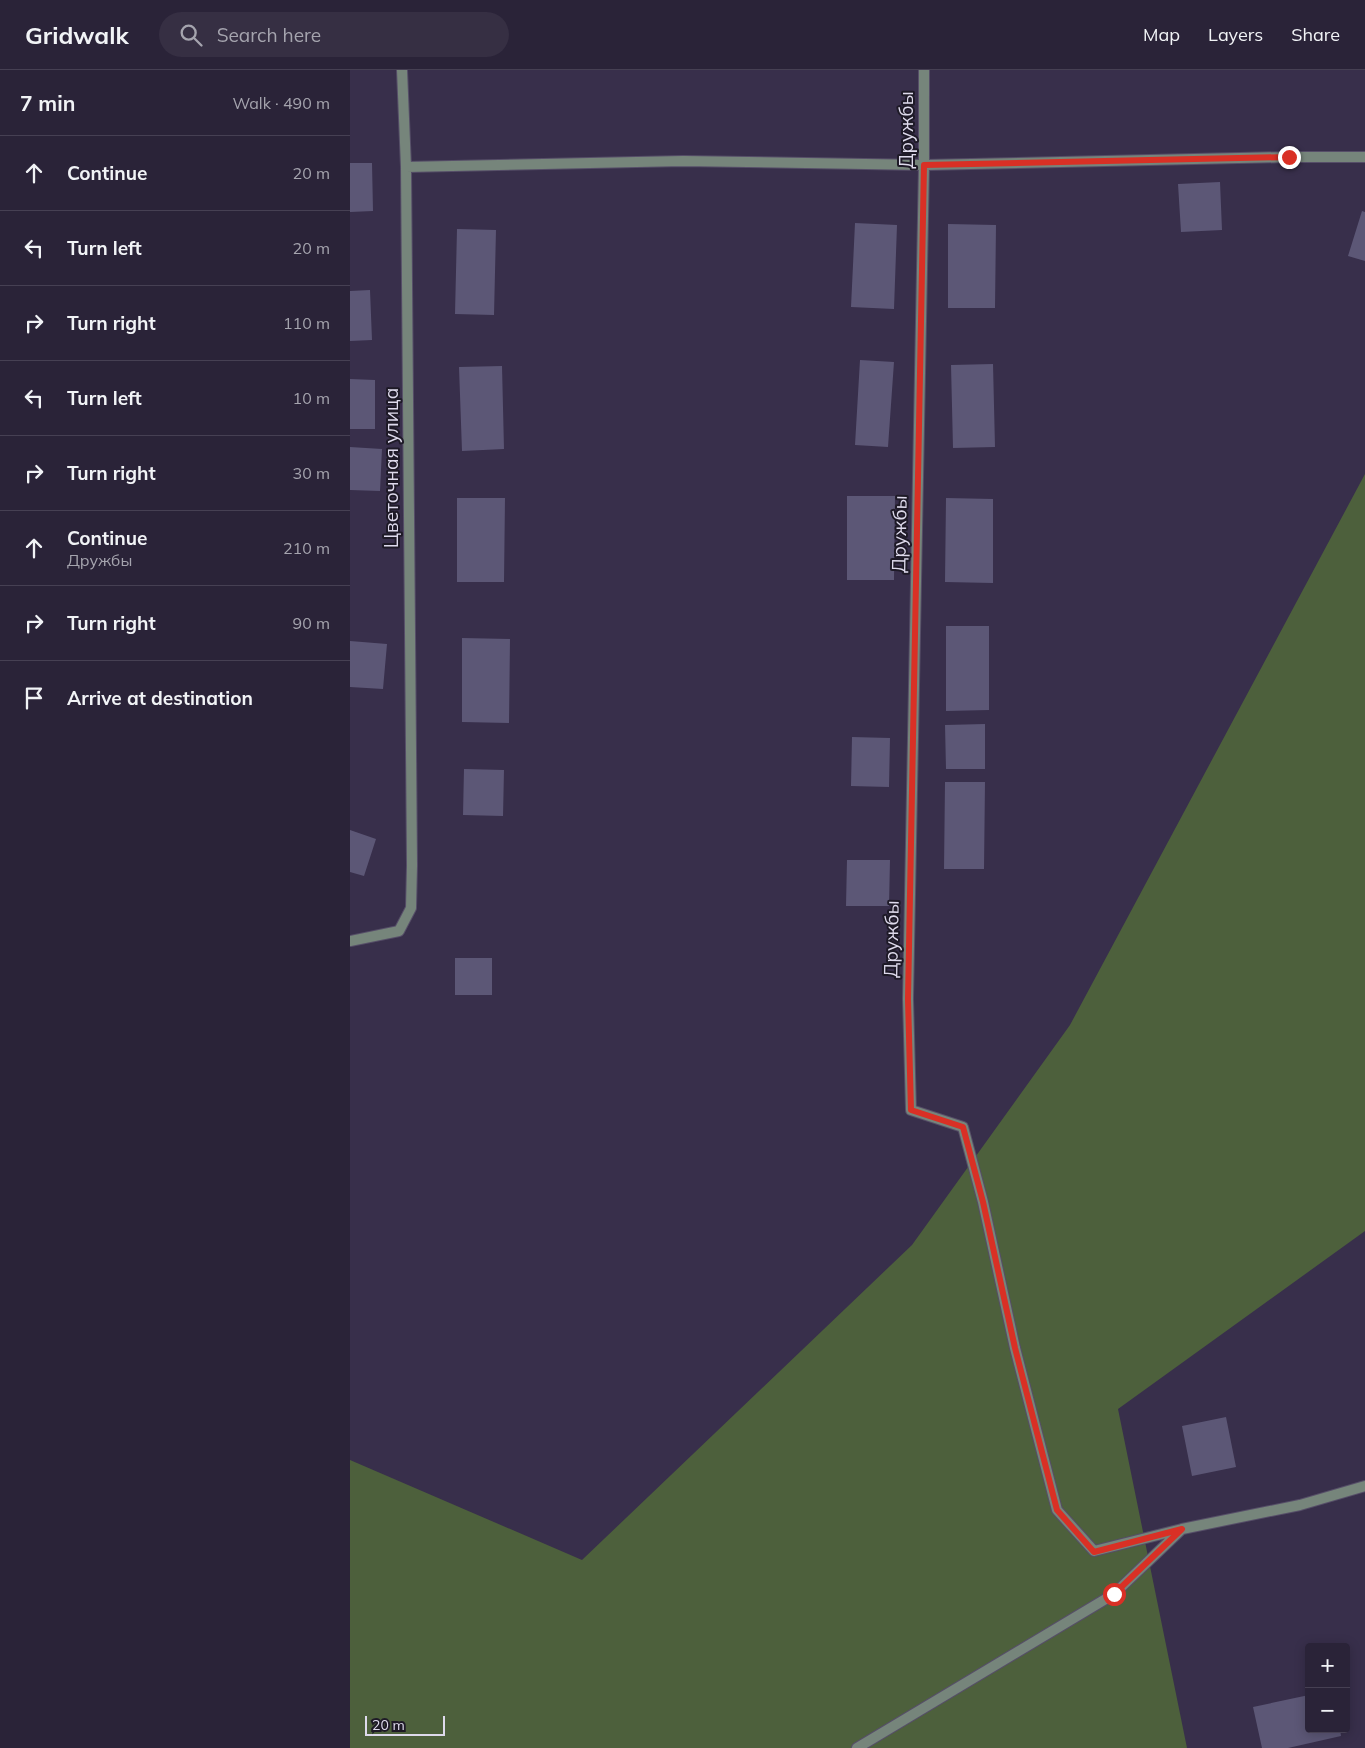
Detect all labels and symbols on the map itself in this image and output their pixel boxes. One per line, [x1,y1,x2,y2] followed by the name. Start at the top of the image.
[894,91,918,169] street label: Дружбы
[1278,146,1301,169] route end
[379,388,403,548] street label: Цветочная улица
[886,495,912,573] street label: Дружбы
[878,900,904,978] street label: Дружбы
[1103,1583,1126,1606] route start
[365,1713,445,1736] scale bar

